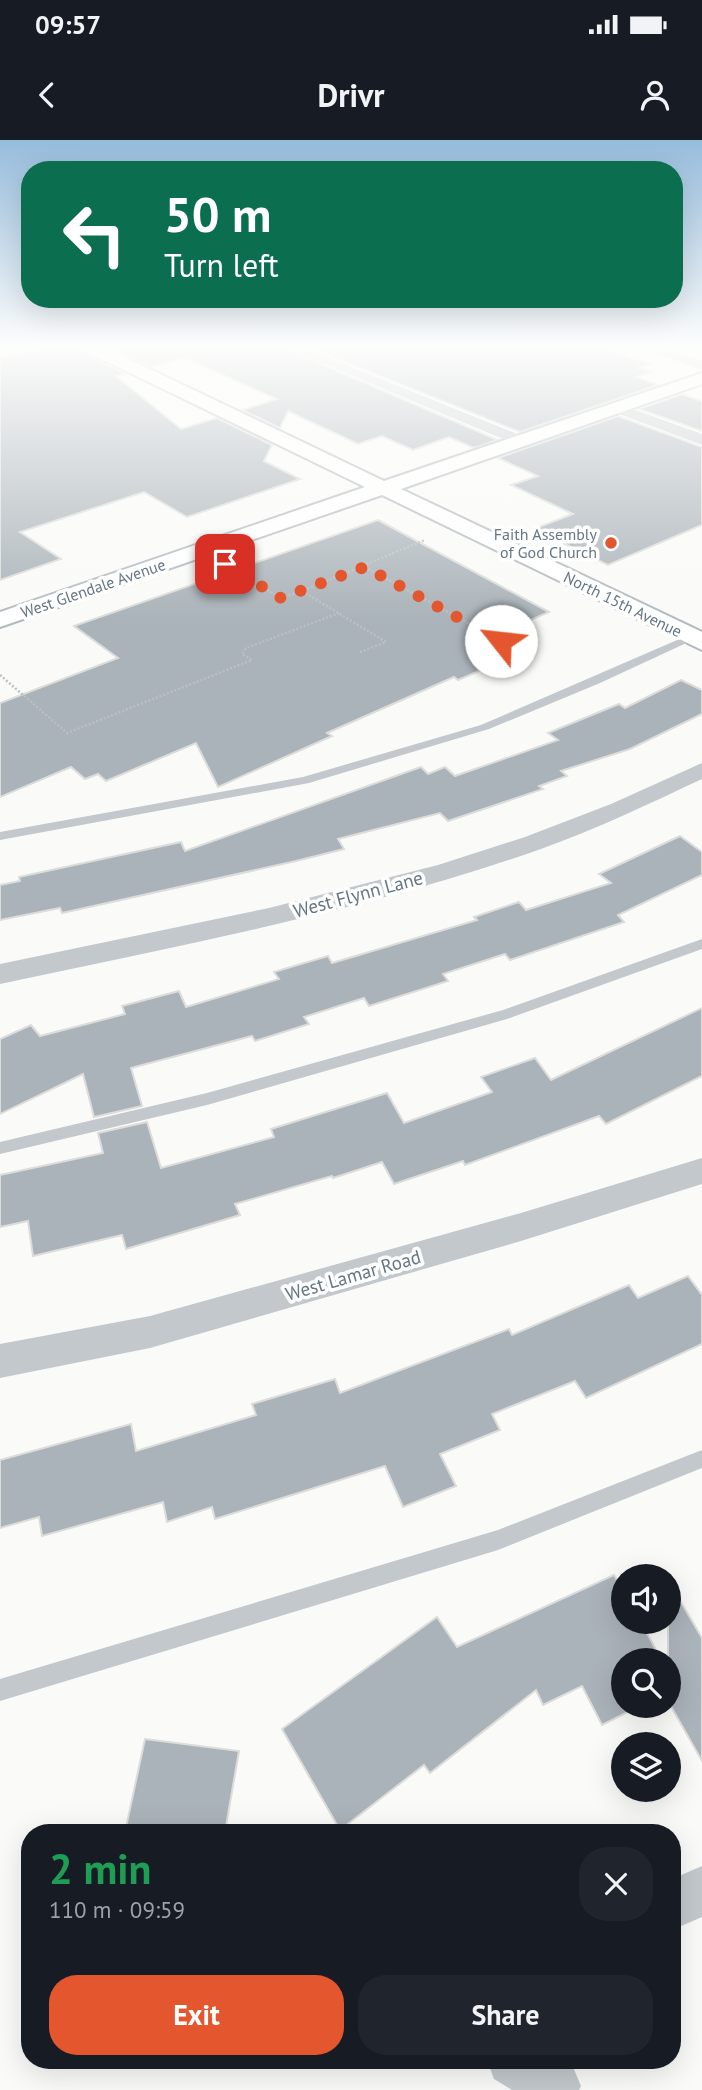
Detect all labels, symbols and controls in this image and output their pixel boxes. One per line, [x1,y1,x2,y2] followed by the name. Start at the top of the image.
[35,8,101,41] text: 09:57
[317,74,385,116] text: Drivr
[28,76,66,114] icon: back
[636,76,674,114] icon: person
[164,182,271,246] text: 50 m
[49,189,140,280] icon: left
[164,244,279,286] text: Turn left
[494,524,598,562] place label: Faith Assembly of God Church
[195,534,255,594] pin
[603,535,619,551] marker: Faith Assembly of God Church
[206,545,244,583] icon: arrive
[18,554,168,622] street label: West Glendale Avenue
[561,567,685,641] street label: North 15th Avenue
[464,604,538,678] position arrow
[291,865,425,923] street label: West Flynn Lane
[283,1244,423,1306] street label: West Lamar Road
[611,1564,681,1802] map controls
[611,1564,681,1634] button: sound
[611,1648,681,1718] button: search
[611,1732,681,1802] button: layers
[49,1841,151,1896] text: 2 min
[579,1847,653,1921] button: close
[49,1895,185,1924] text: 110 m · 09:59
[49,1975,344,2055] button: Exit
[358,1975,653,2055] button: Share

